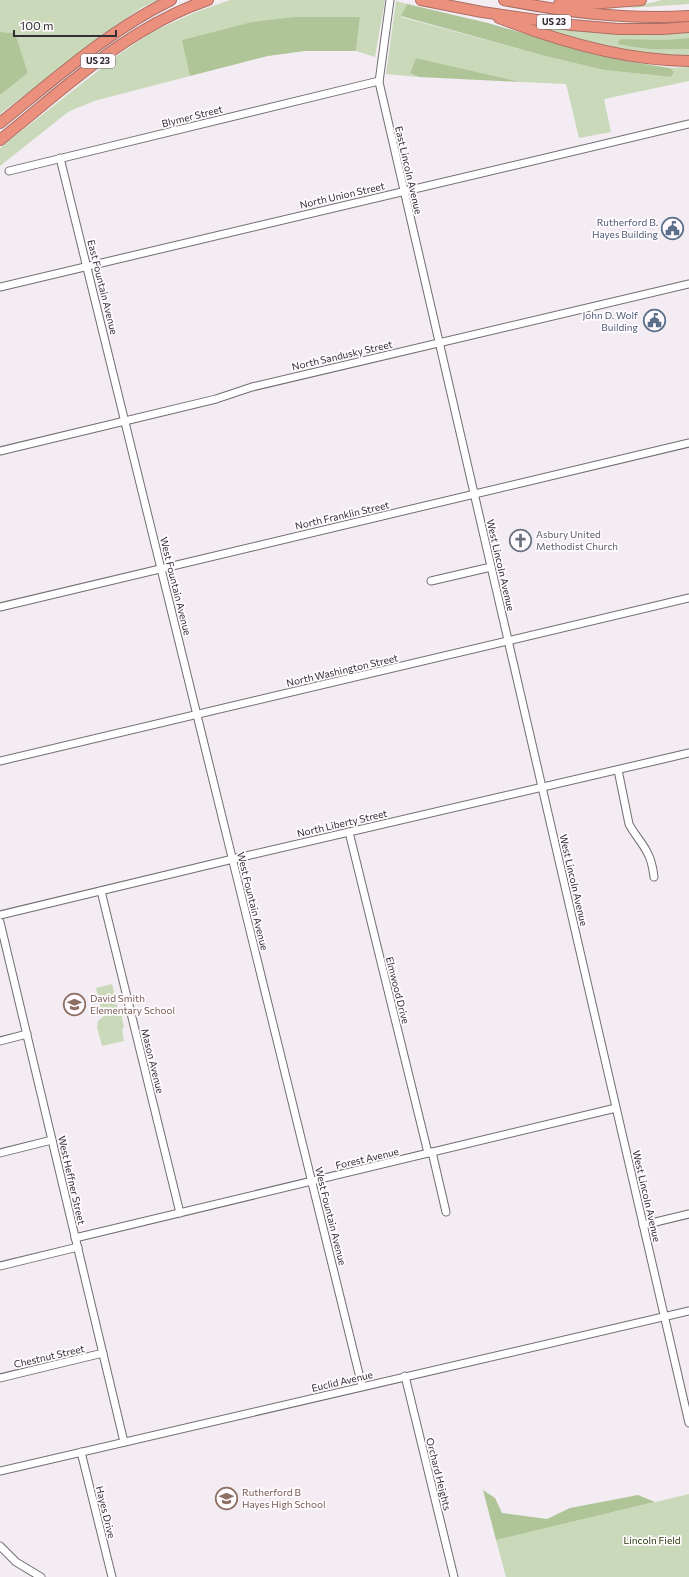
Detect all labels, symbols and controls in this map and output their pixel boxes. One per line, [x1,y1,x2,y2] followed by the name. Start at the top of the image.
[14,12,116,38] scale bar
[537,15,571,29] road number: US 23
[20,18,54,32] text: 100 m
[81,54,115,68] road number: US 23
[160,103,224,129] street label: Blymer Street
[393,125,425,215] street label: East Lincoln Avenue
[298,179,386,211] street label: North Union Street
[660,215,686,241] public building icon: Rutherford B. Hayes Building
[592,216,659,240] place label: Rutherford B. Hayes Building
[85,238,121,336] street label: East Fountain Avenue
[641,308,667,334] public building icon: John D. Wolf Building
[582,309,639,333] place label: John D. Wolf Building
[291,338,393,372] street label: North Sandusky Street
[294,498,390,532] street label: North Franklin Street
[485,518,517,612] street label: West Lincoln Avenue
[507,527,533,553] church icon: Asbury United Methodist Church
[536,528,618,552] place label: Asbury United Methodist Church
[158,536,194,636] street label: West Fountain Avenue
[285,651,399,689] street label: North Washington Street
[296,807,388,839] street label: North Liberty Street
[558,833,590,927] street label: West Lincoln Avenue
[235,851,271,951] street label: West Fountain Avenue
[384,955,412,1025] street label: Elmwood Drive
[61,991,87,1017] school or university icon: David Smith Elementary School
[90,992,175,1016] place label: David Smith Elementary School
[139,1027,167,1095] street label: Mason Avenue
[56,1134,88,1226] street label: West Heffner Street
[334,1145,400,1171] street label: Forest Avenue
[631,1149,663,1243] street label: West Lincoln Avenue
[313,1166,349,1266] street label: West Fountain Avenue
[13,1342,85,1370] street label: Chestnut Street
[310,1368,374,1394] street label: Euclid Avenue
[424,1436,454,1512] street label: Orchard Heights
[94,1485,118,1539] street label: Hayes Drive
[213,1485,239,1511] school or university icon: Rutherford B Hayes High School
[242,1486,326,1510] place label: Rutherford B Hayes High School
[623,1534,681,1546] park label: Lincoln Field

